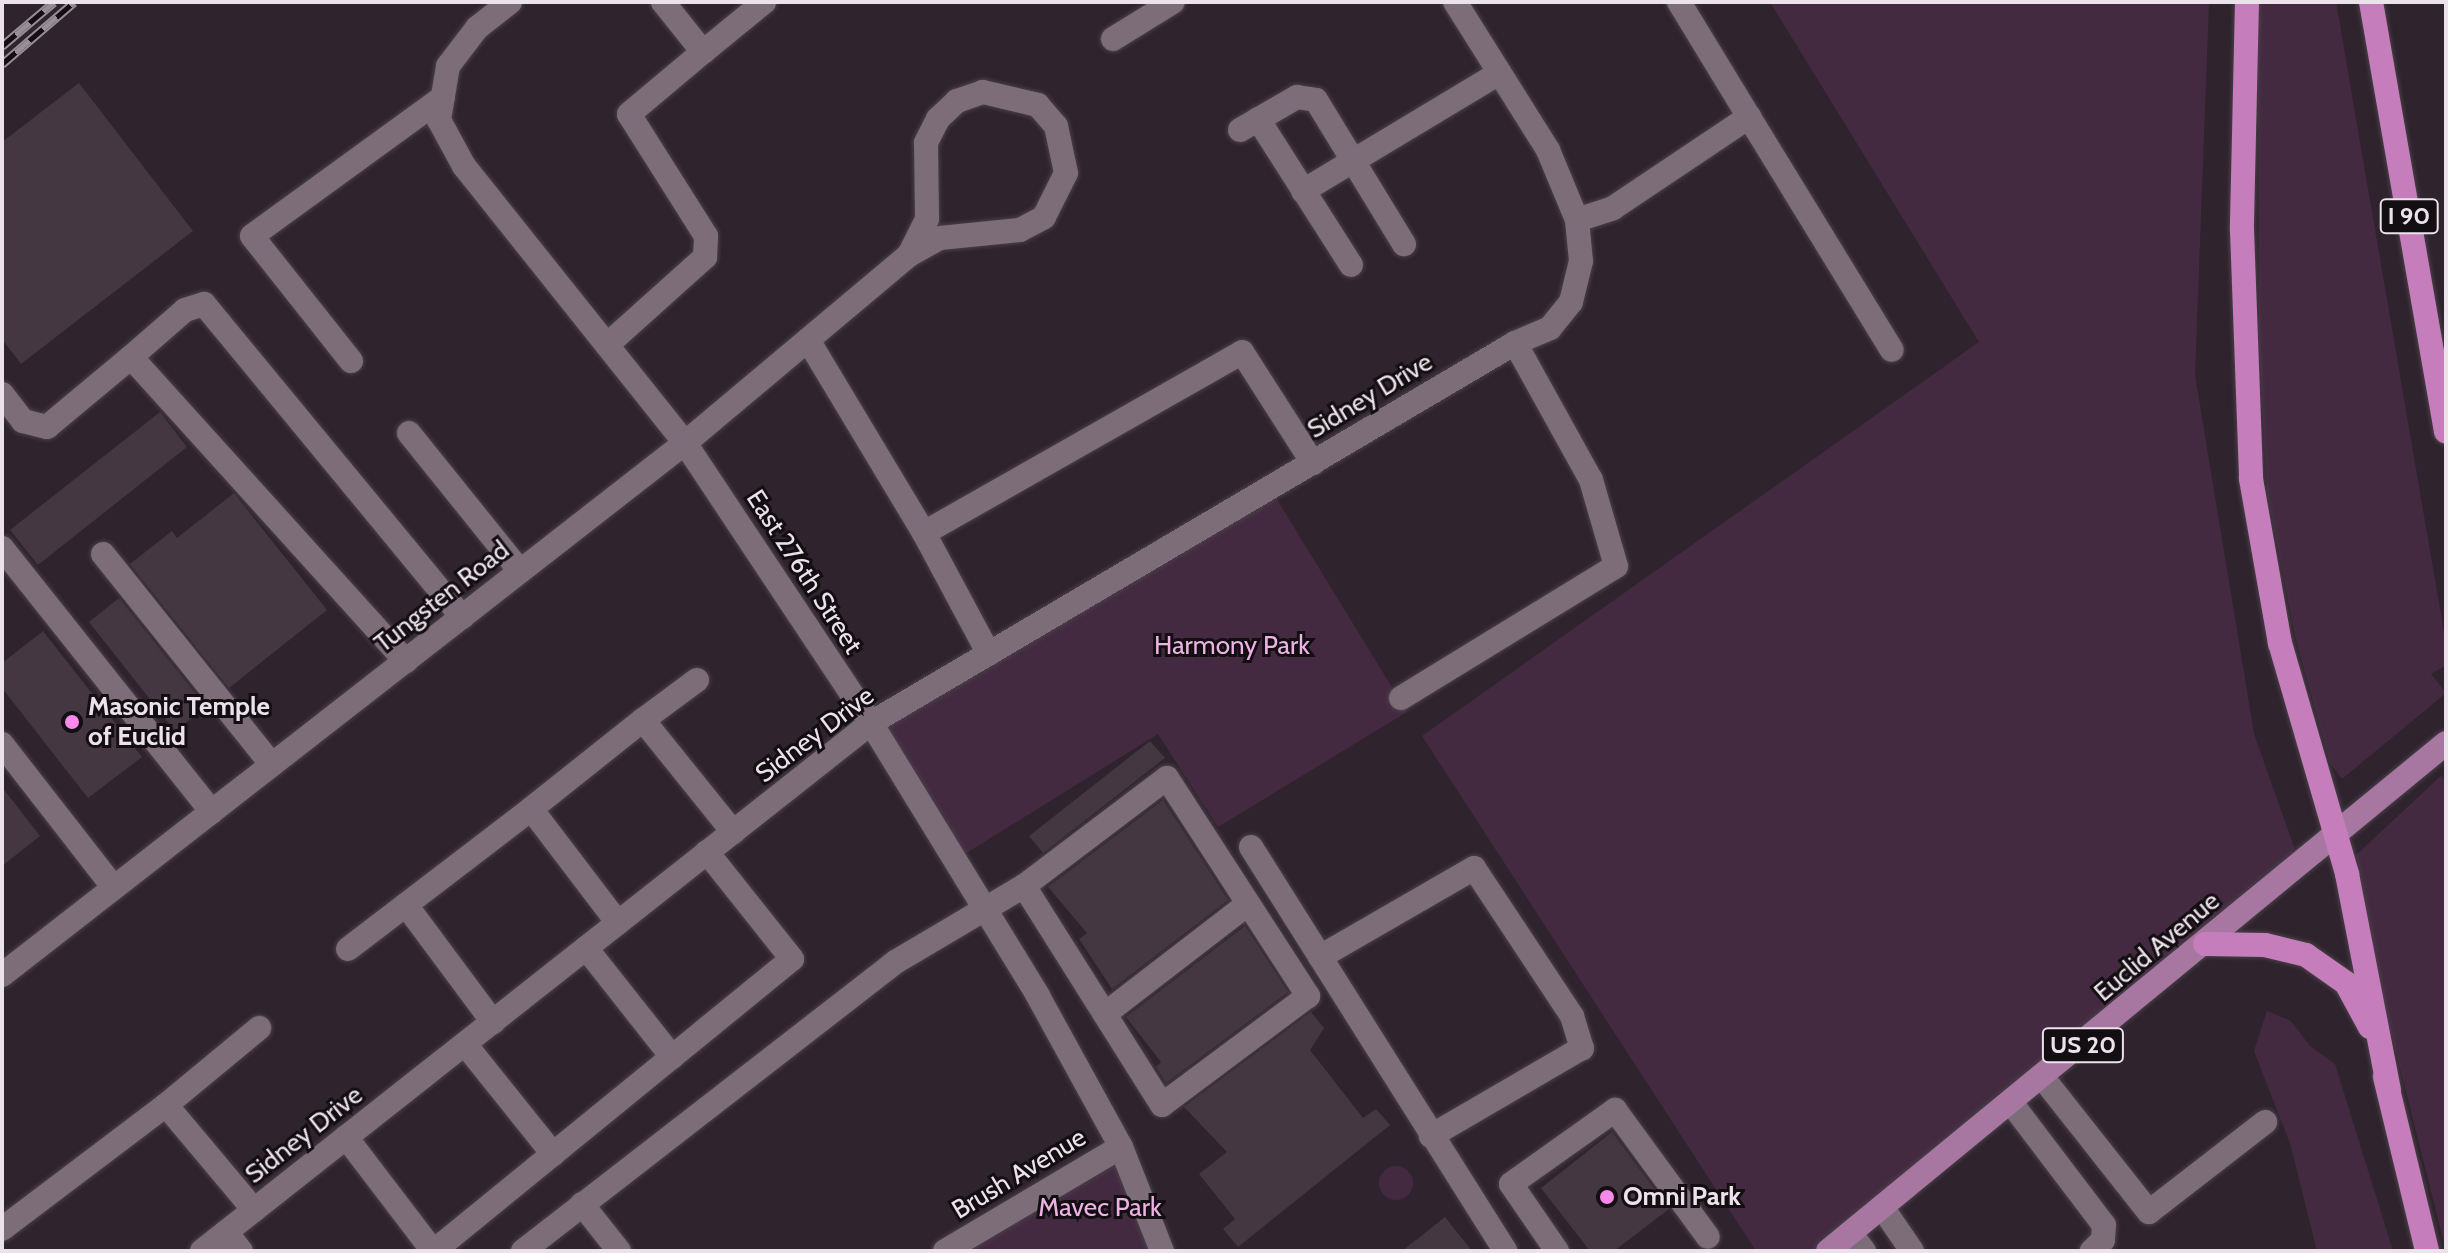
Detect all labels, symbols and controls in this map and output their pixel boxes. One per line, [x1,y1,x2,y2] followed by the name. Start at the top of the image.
[2379,196,2439,236] road number: I 90
[1302,347,1438,445] street label: Sidney Drive
[740,484,868,660] street label: East 276th Street
[368,535,516,659] street label: Tungsten Road
[1154,630,1310,662] park label: Harmony Park
[750,680,880,790] street label: Sidney Drive
[88,691,270,752] place label: Masonic Temple of Euclid
[63,713,81,731] marker: Masonic Temple of Euclid
[2088,886,2226,1008] street label: Euclid Avenue
[2041,1025,2125,1065] road number: US 20
[239,1080,369,1190] street label: Sidney Drive
[947,1122,1091,1226] street label: Brush Avenue
[1623,1181,1741,1213] place label: Omni Park
[1598,1188,1616,1206] marker: Omni Park
[1038,1192,1162,1224] park label: Mavec Park

